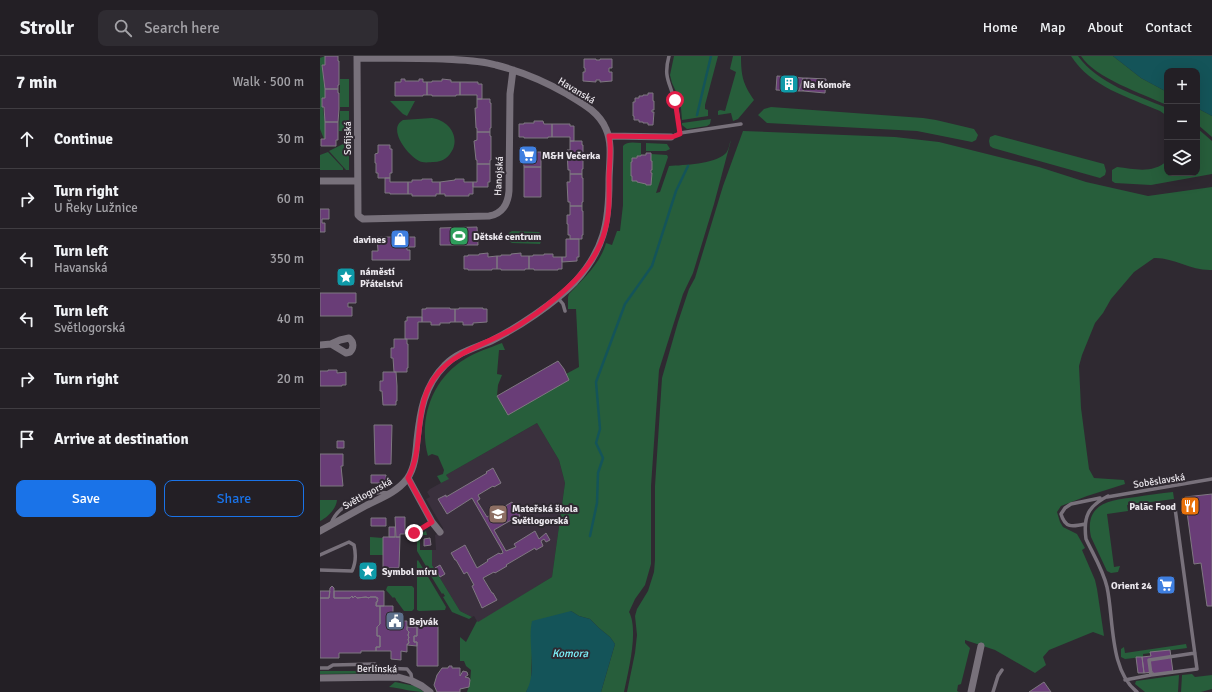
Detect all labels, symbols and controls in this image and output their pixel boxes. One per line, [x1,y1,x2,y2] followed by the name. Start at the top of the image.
[98,10,378,46] search box
[20,16,74,40] text: Strollr
[112,17,134,39] icon: search
[144,19,220,37] text: Search here
[983,19,1018,36] text: Home
[1040,19,1065,36] text: Map
[1087,19,1123,36] text: About
[1145,19,1192,36] text: Contact
[1164,68,1200,176] map controls
[1164,68,1200,104] button: +
[16,72,57,93] text: 7 min
[778,73,800,95] building icon: Na Komoře
[233,74,304,90] text: Walk · 500 m
[556,75,597,107] street label: Havanská
[803,79,851,91] place label: Na Komoře
[666,91,684,109] route start
[1164,104,1200,140] button: −
[342,121,354,155] street label: Sofijská
[16,128,38,150] icon: ahead
[54,130,113,148] text: Continue
[277,131,304,147] text: 30 m
[1164,140,1200,176] button: layers
[517,144,539,166] supermarket icon: M&H Večerka
[542,150,600,162] place label: M&H Večerka
[492,156,506,196] street label: Hanojská
[54,182,119,200] text: Turn right
[16,188,38,210] icon: right
[277,191,304,207] text: 60 m
[54,200,138,216] text: U Řeky Lužnice
[448,225,470,247] sports icon: Dětské centrum
[389,228,411,250] shop icon: davines
[473,231,541,243] place label: Dětské centrum
[353,234,387,246] place label: davines
[54,242,108,260] text: Turn left
[16,248,38,270] icon: left
[270,251,304,267] text: 350 m
[54,260,108,276] text: Havanská
[335,266,357,288] place icon: náměstí Přátelství
[360,266,403,290] place label: náměstí Přátelství
[54,302,108,320] text: Turn left
[16,308,38,330] icon: left
[277,311,304,327] text: 40 m
[54,320,125,336] text: Světlogorská
[16,368,38,390] icon: right
[54,370,119,388] text: Turn right
[277,371,304,387] text: 20 m
[16,428,38,450] icon: arrive
[54,430,189,448] text: Arrive at destination
[1132,471,1186,491] street label: Soběslavská
[341,475,394,512] street label: Světlogorská
[16,480,156,517] button: Save
[164,480,304,517] button: Share
[1179,495,1201,517] restaurant icon: Palāc Food
[1129,501,1177,513] place label: Palāc Food
[487,503,509,525] school or university icon: Mateřská škola Světlogorská
[512,503,578,527] place label: Mateřská škola Světlogorská
[405,524,423,542] route end
[357,560,379,582] place icon: Symbol míru
[382,566,437,578] place label: Symbol míru
[1155,574,1177,596] supermarket icon: Orient 24
[1111,580,1153,592] place label: Orient 24
[384,610,406,632] public building icon: Bejvák
[409,616,439,628] place label: Bejvák
[552,647,588,660] water label: Komora
[357,663,397,675] street label: Berlínská

